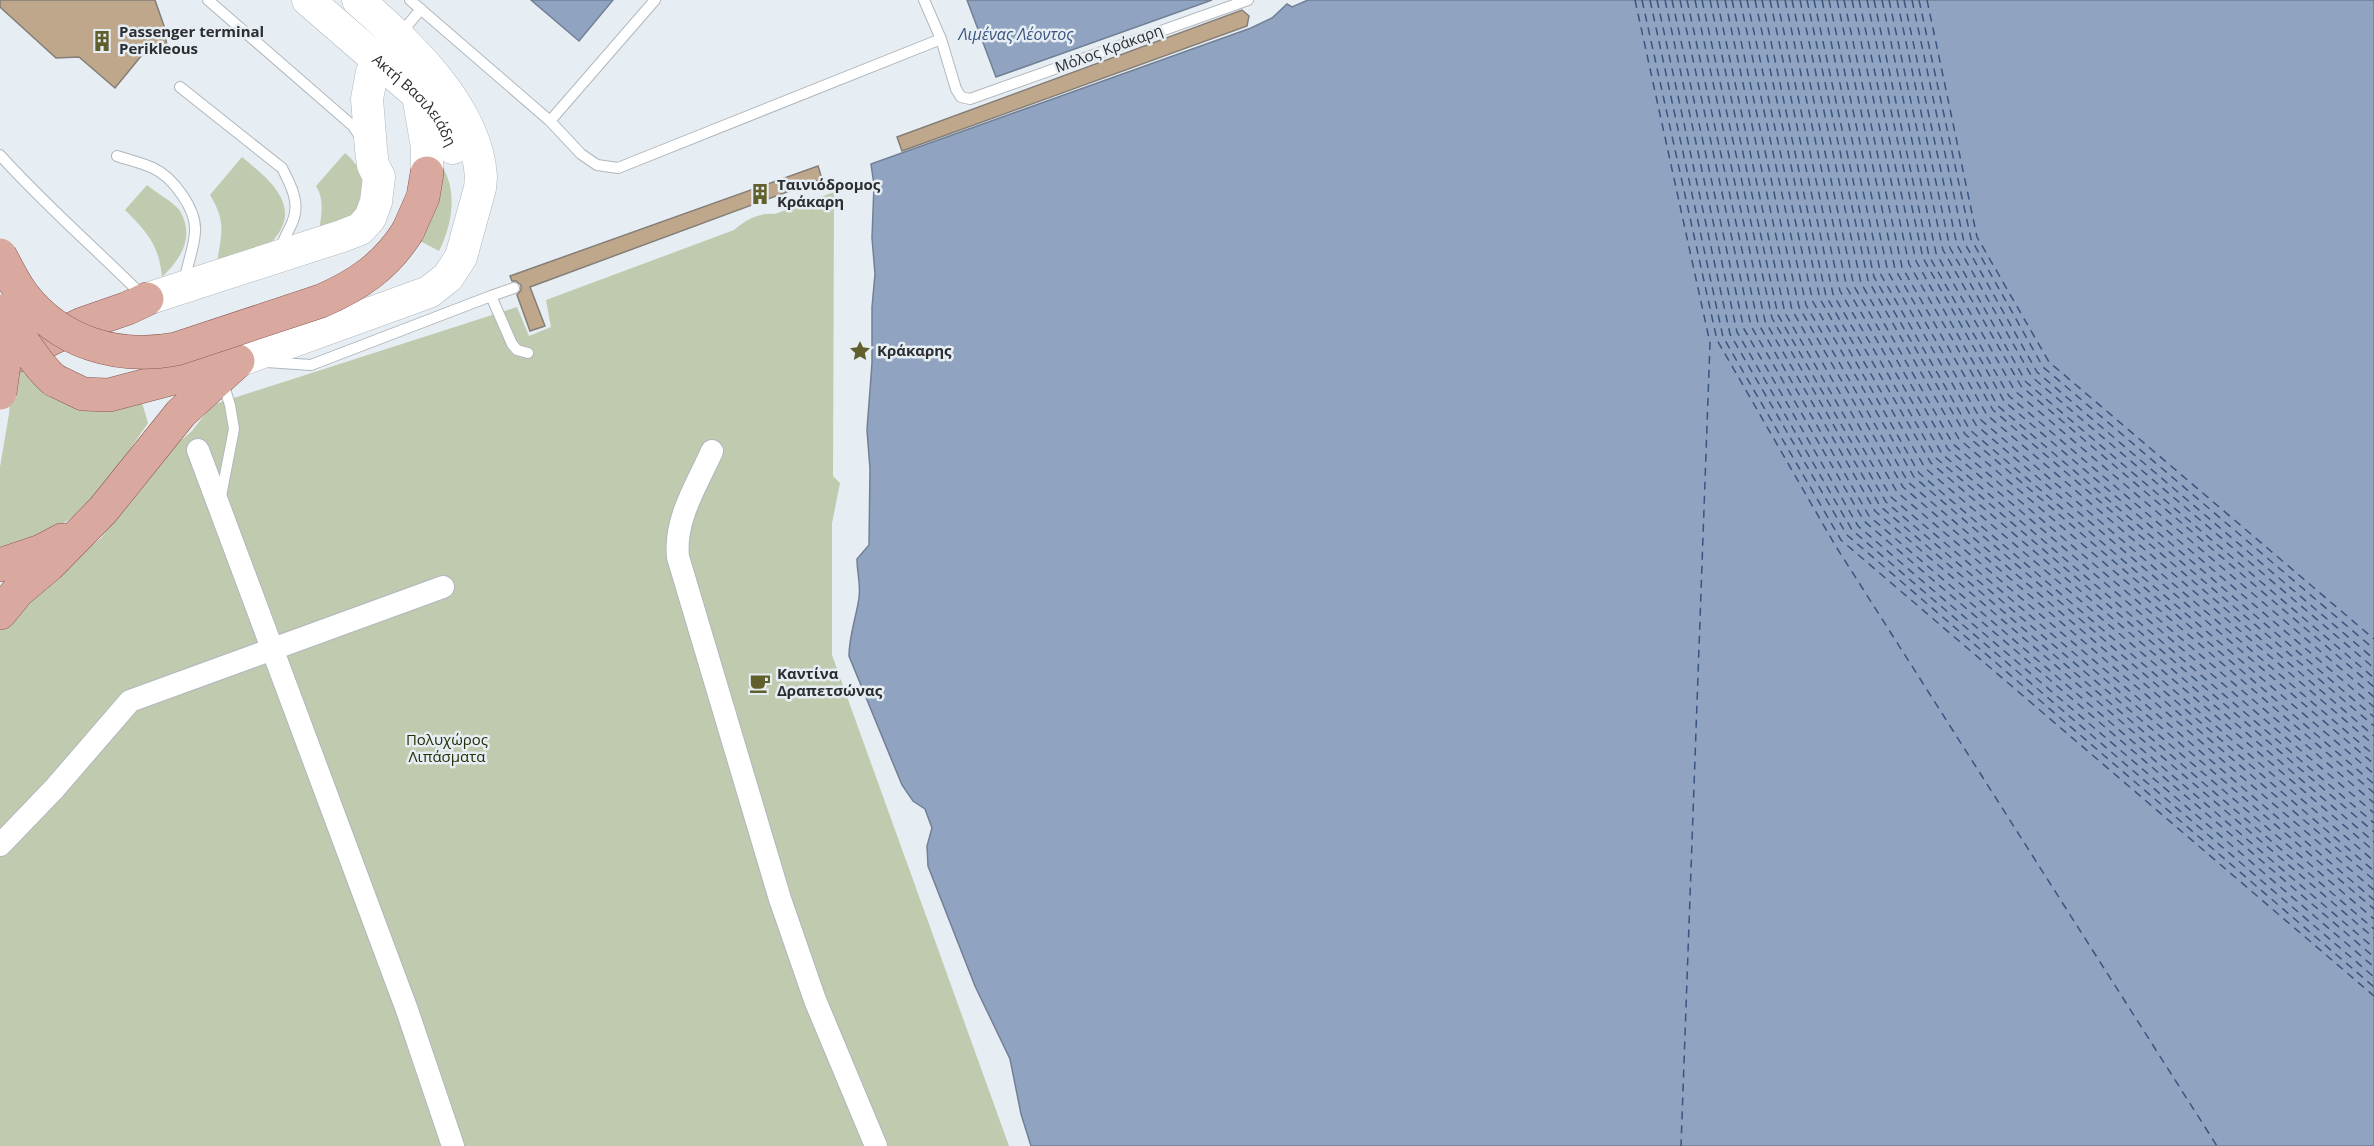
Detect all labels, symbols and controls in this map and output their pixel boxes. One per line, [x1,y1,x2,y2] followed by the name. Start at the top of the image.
[1052,19,1165,77] street label: Μόλος Κράκαρη
[119,21,264,58] place label: Passenger terminal Perikleous
[958,23,1074,45] water label: Λιμένας Λέοντος
[90,29,114,53] building icon: Passenger terminal Perikleous
[369,49,461,149] street label: Ακτή Βασιλειάδη
[777,174,881,211] place label: Ταινιόδρομος Κράκαρη
[748,182,772,206] building icon: Ταινιόδρομος Κράκαρη
[848,339,872,363] place icon: Κράκαρης
[877,340,952,360] place label: Κράκαρης
[777,663,883,700] place label: Καντίνα Δραπετσώνας
[748,671,772,695] cafe icon: Καντίνα Δραπετσώνας
[406,729,488,766] park label: Πολυχώρος Λιπάσματα

